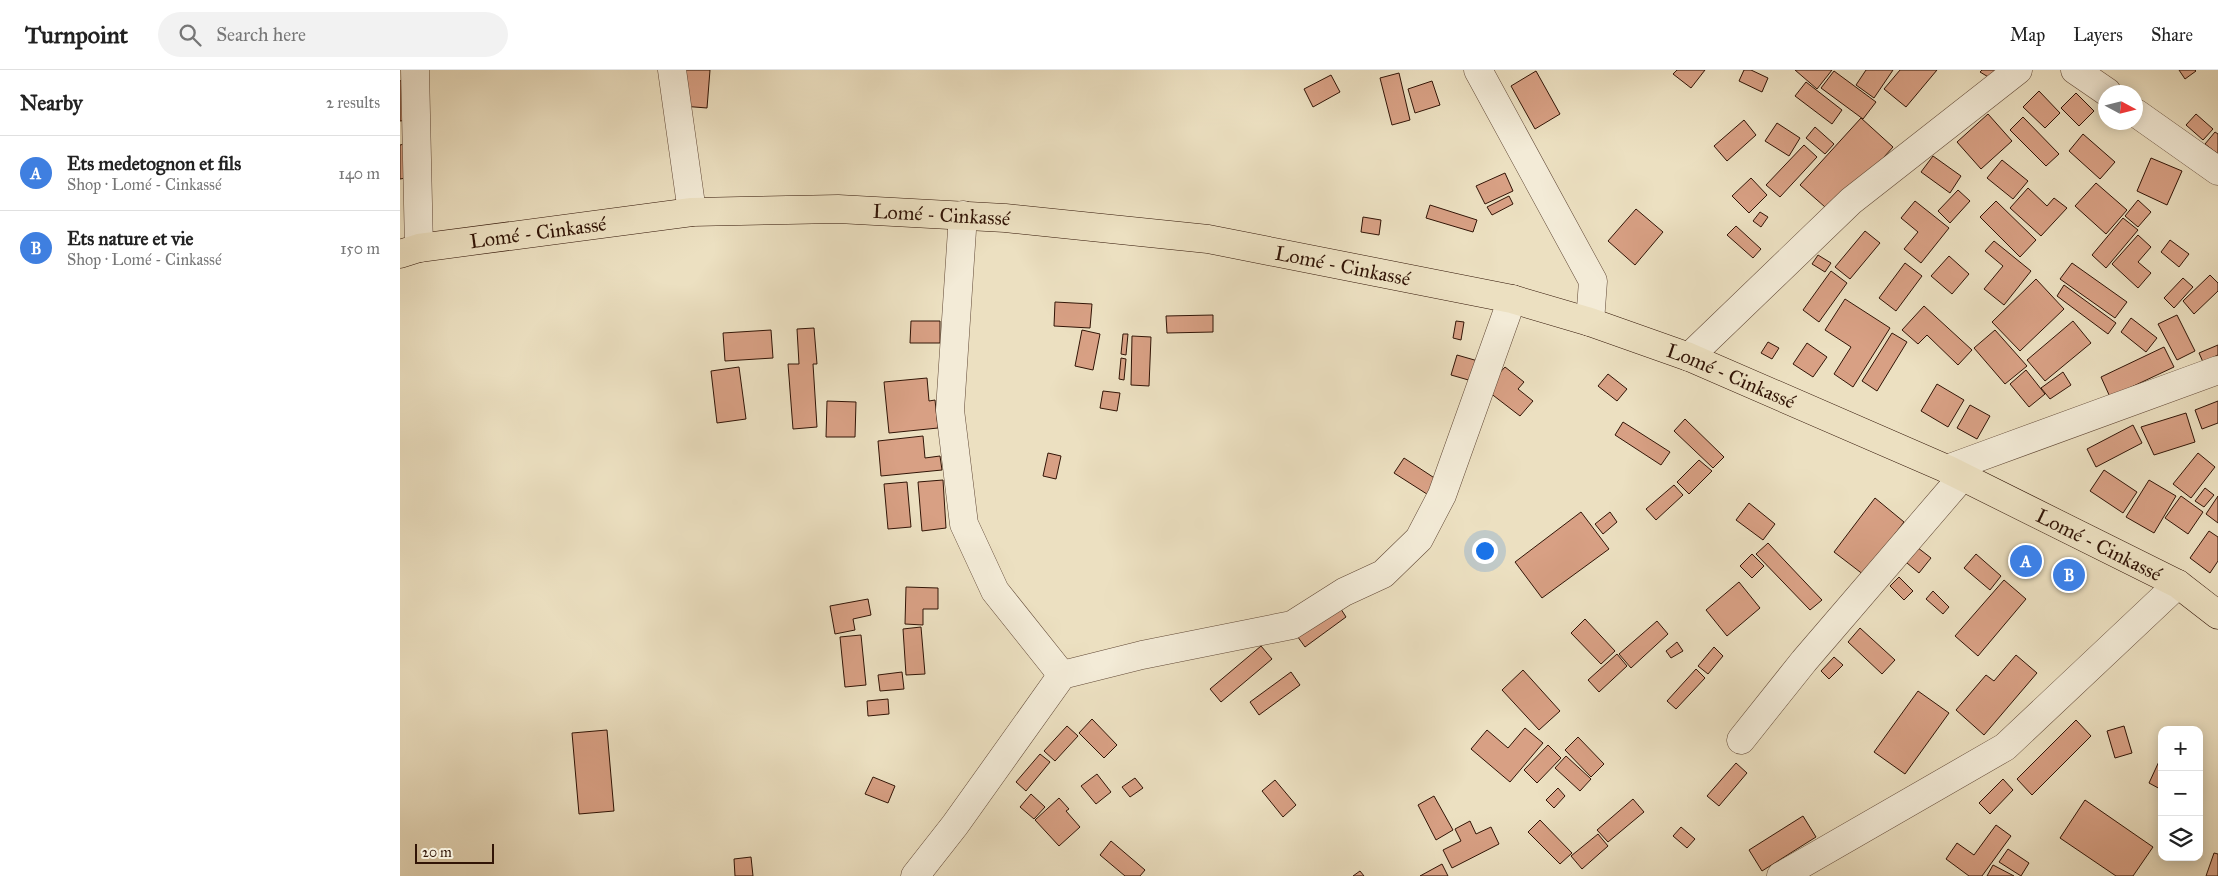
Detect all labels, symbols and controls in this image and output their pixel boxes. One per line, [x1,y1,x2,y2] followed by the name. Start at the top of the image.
[158,12,508,57] search box
[25,20,128,50] text: Turnpoint
[176,21,204,49] icon: search
[216,23,306,46] text: Search here
[2010,24,2045,46] text: Map
[2073,24,2123,46] text: Layers
[2151,24,2193,46] text: Share
[2098,85,2143,130] north arrow
[20,90,83,116] text: Nearby
[326,93,380,112] text: 2 results
[67,152,241,175] text: Ets medetognon et fils
[31,164,41,183] text: A
[339,164,380,183] text: 140 m
[67,175,222,194] text: Shop · Lomé - Cinkassé
[872,199,1012,231] street label: Lomé - Cinkassé
[468,211,608,253] street label: Lomé - Cinkassé
[67,227,194,250] text: Ets nature et vie
[31,239,41,258] text: B
[340,239,380,258] text: 150 m
[1273,241,1413,291] street label: Lomé - Cinkassé
[67,250,222,269] text: Shop · Lomé - Cinkassé
[1664,338,1800,414] street label: Lomé - Cinkassé
[2032,503,2167,586] street label: Lomé - Cinkassé
[1472,538,1498,564] your location
[2010,542,2042,580] pin: A
[2053,556,2085,594] pin: B
[2158,726,2203,861] map controls
[2158,726,2203,771] button: +
[2158,771,2203,816] button: −
[2158,816,2203,861] button: layers
[415,841,494,864] scale bar
[422,844,452,861] text: 20 m

